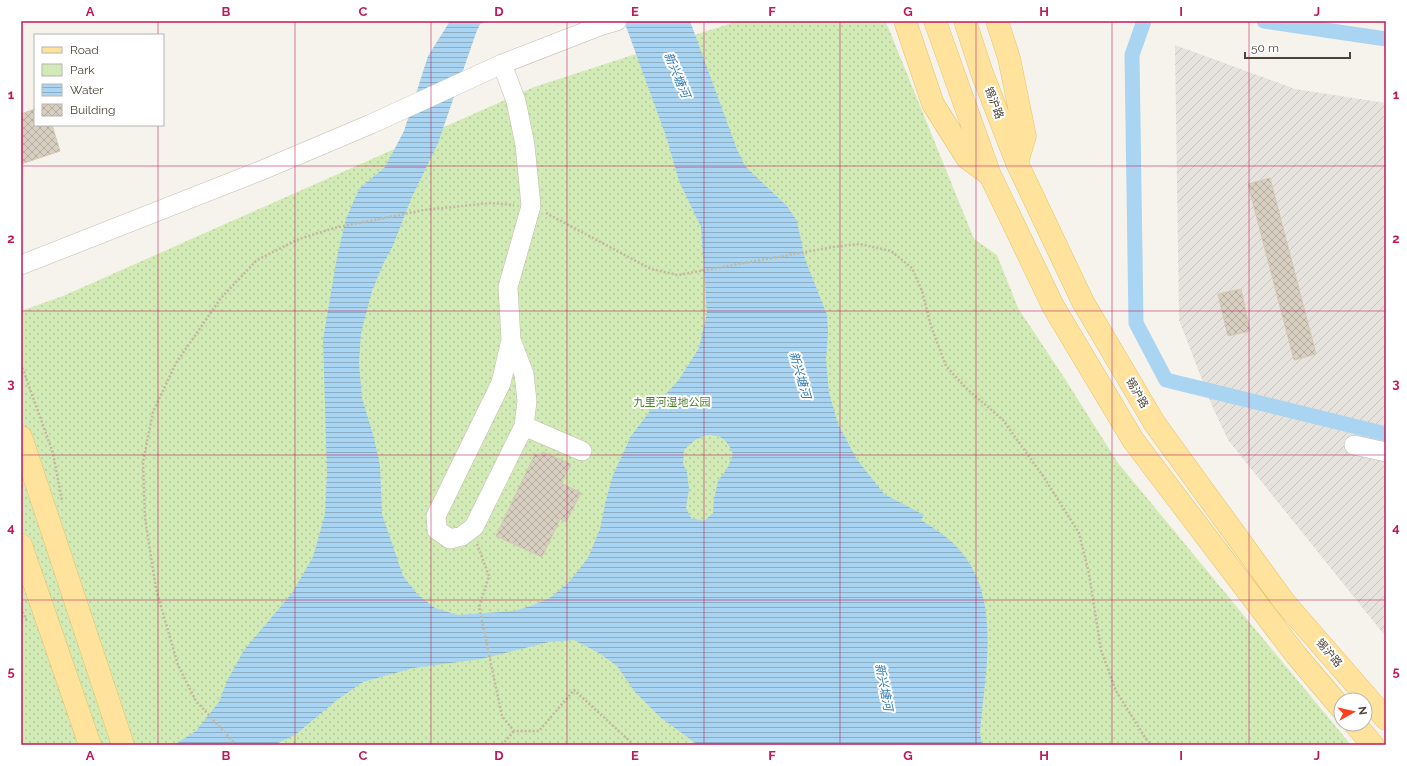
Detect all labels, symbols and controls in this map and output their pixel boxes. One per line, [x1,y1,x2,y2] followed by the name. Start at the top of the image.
[86,4,95,19] text: A
[222,4,231,19] text: B
[359,4,368,19] text: C
[494,4,504,19] text: D
[631,4,639,19] text: E
[768,4,776,19] text: F
[903,4,913,19] text: G
[1039,4,1049,19] text: H
[1179,4,1183,19] text: I
[1314,4,1320,19] text: J
[34,34,164,126] legend
[1245,34,1350,60] scale bar
[1251,41,1279,55] text: 50 m
[70,43,99,57] text: Road
[661,50,694,102] water label: 新兴塘河
[70,63,95,77] text: Park
[70,83,104,97] text: Water
[982,85,1006,121] street label: 锡沪路
[8,87,15,102] text: 1
[1393,87,1400,102] text: 1
[70,103,116,117] text: Building
[7,231,15,246] text: 2
[1392,231,1400,246] text: 2
[787,350,814,402] water label: 新兴塘河
[1123,375,1151,411] street label: 锡沪路
[7,376,15,391] text: 3
[1392,376,1400,391] text: 3
[634,396,711,409] park label: 九里河湿地公园
[7,520,15,535] text: 4
[1392,520,1400,535] text: 4
[1313,636,1345,670] street label: 锡沪路
[873,662,896,714] water label: 新兴塘河
[7,664,15,679] text: 5
[1392,664,1400,679] text: 5
[1333,692,1373,732] north arrow
[1355,706,1369,716] text: N
[86,748,95,763] text: A
[222,748,231,763] text: B
[359,748,368,763] text: C
[494,748,504,763] text: D
[631,748,639,763] text: E
[768,748,776,763] text: F
[903,748,913,763] text: G
[1039,748,1049,763] text: H
[1179,748,1183,763] text: I
[1314,748,1320,763] text: J

